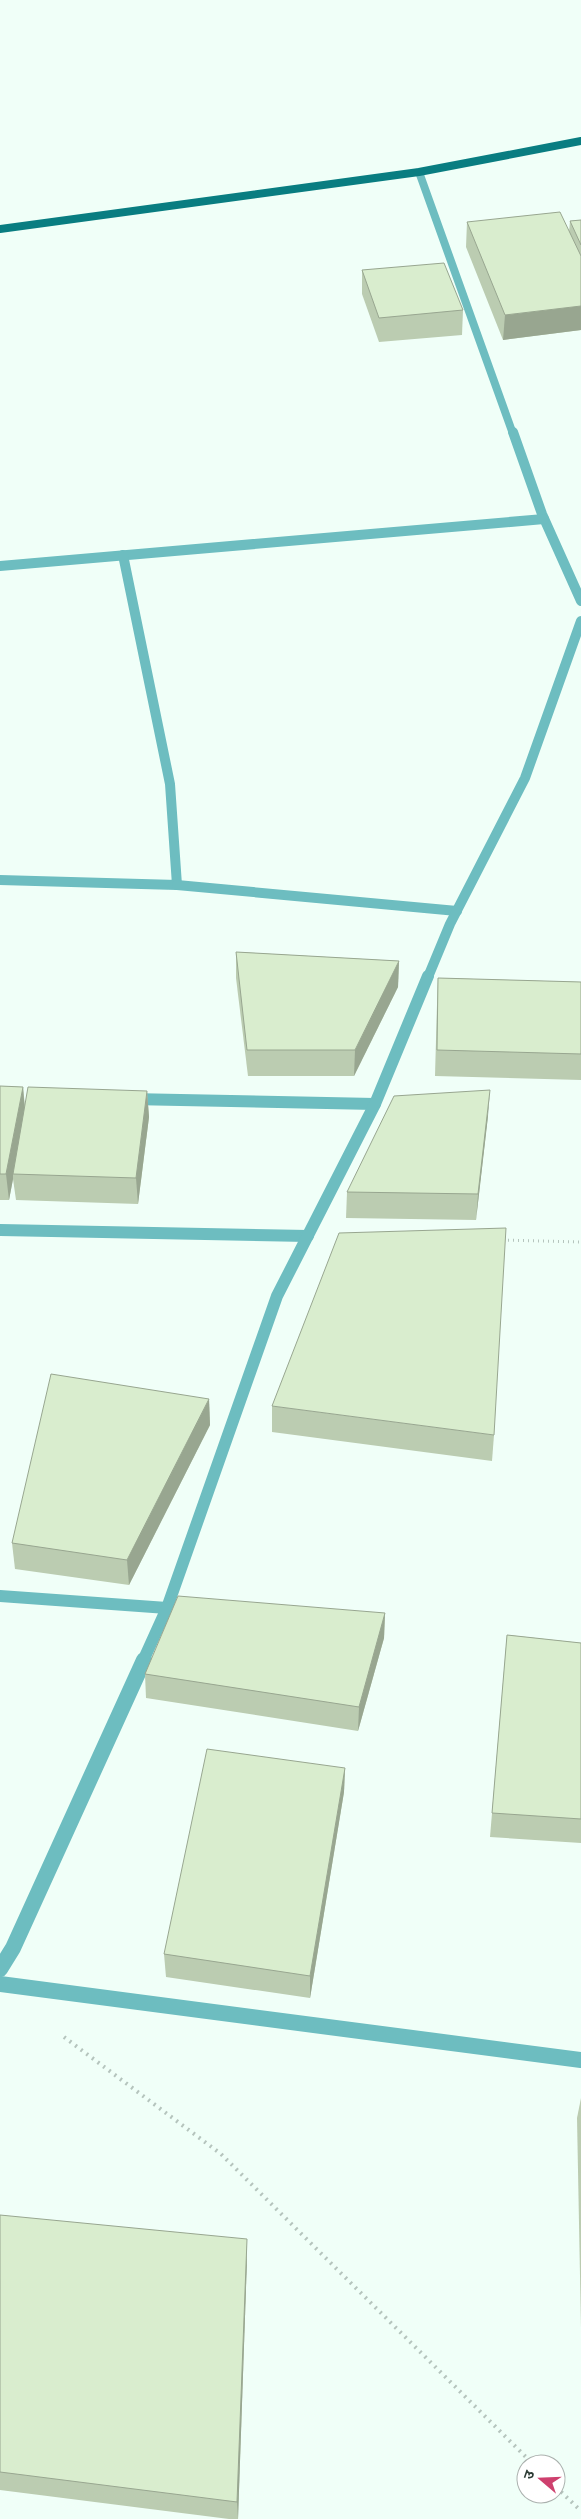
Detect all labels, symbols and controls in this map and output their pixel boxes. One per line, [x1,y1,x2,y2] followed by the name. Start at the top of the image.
[516,2454,566,2504] north arrow
[520,2468,539,2482] text: उ

